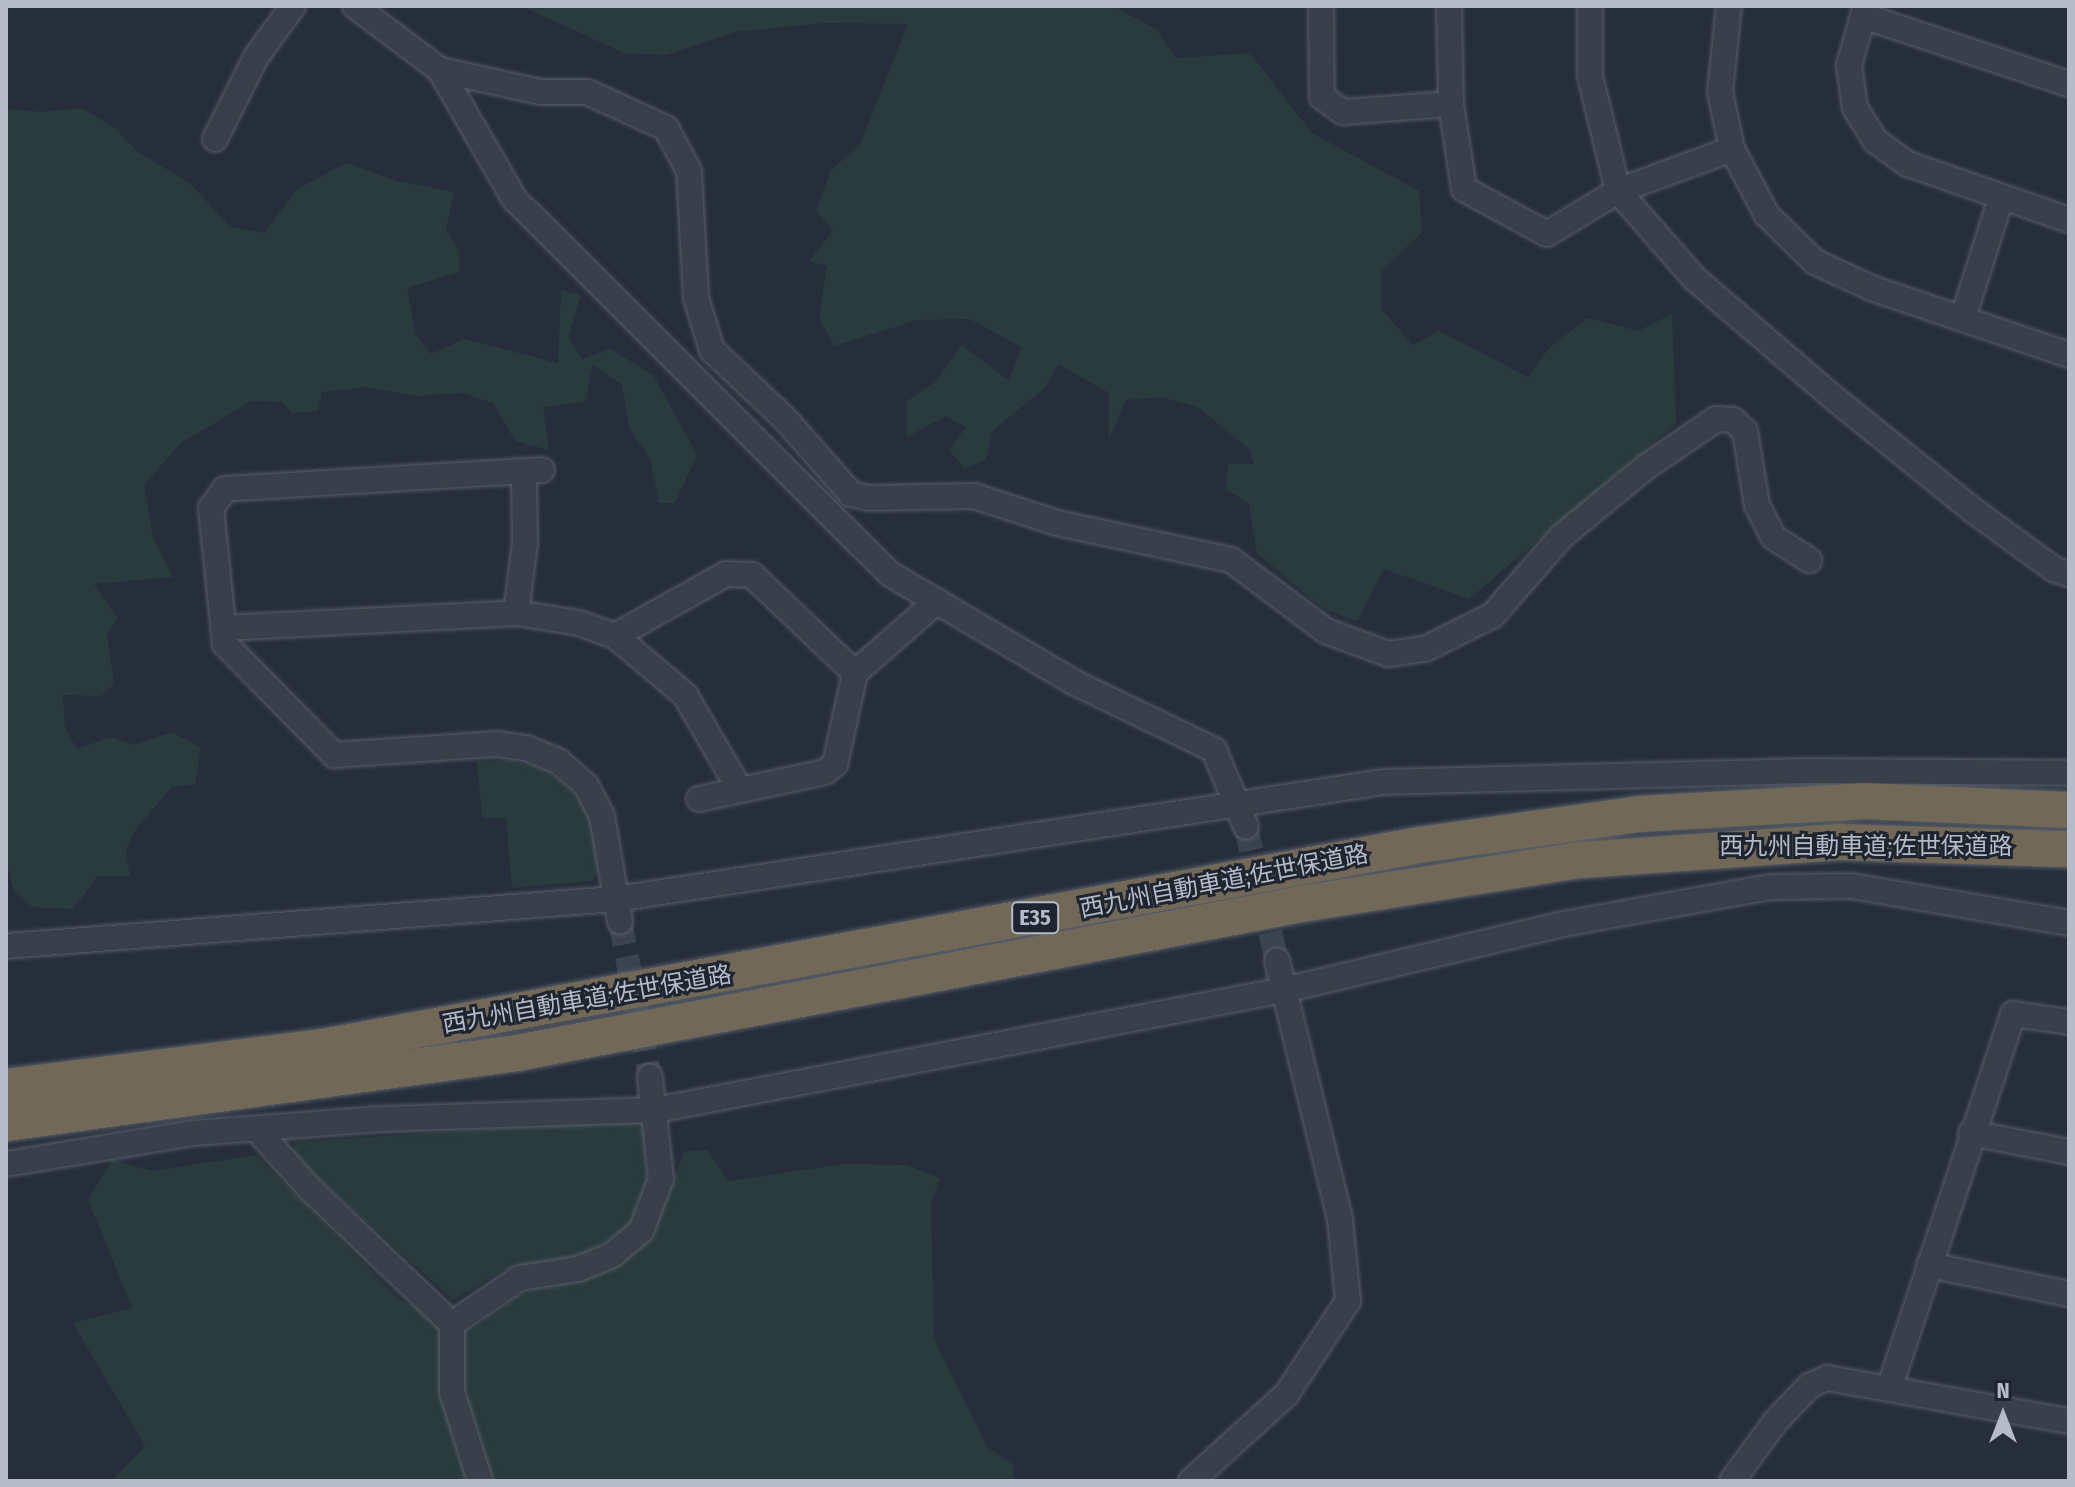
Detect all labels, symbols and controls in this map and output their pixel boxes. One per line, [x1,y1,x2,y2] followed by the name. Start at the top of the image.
[1719,833,2013,861] street label: 西九州自動車道;佐世保道路
[1077,840,1371,924] street label: 西九州自動車道;佐世保道路
[1011,900,1059,936] road number: E35
[440,960,734,1040] street label: 西九州自動車道;佐世保道路
[1963,1375,2043,1455] north arrow
[1996,1377,2010,1404] text: N

